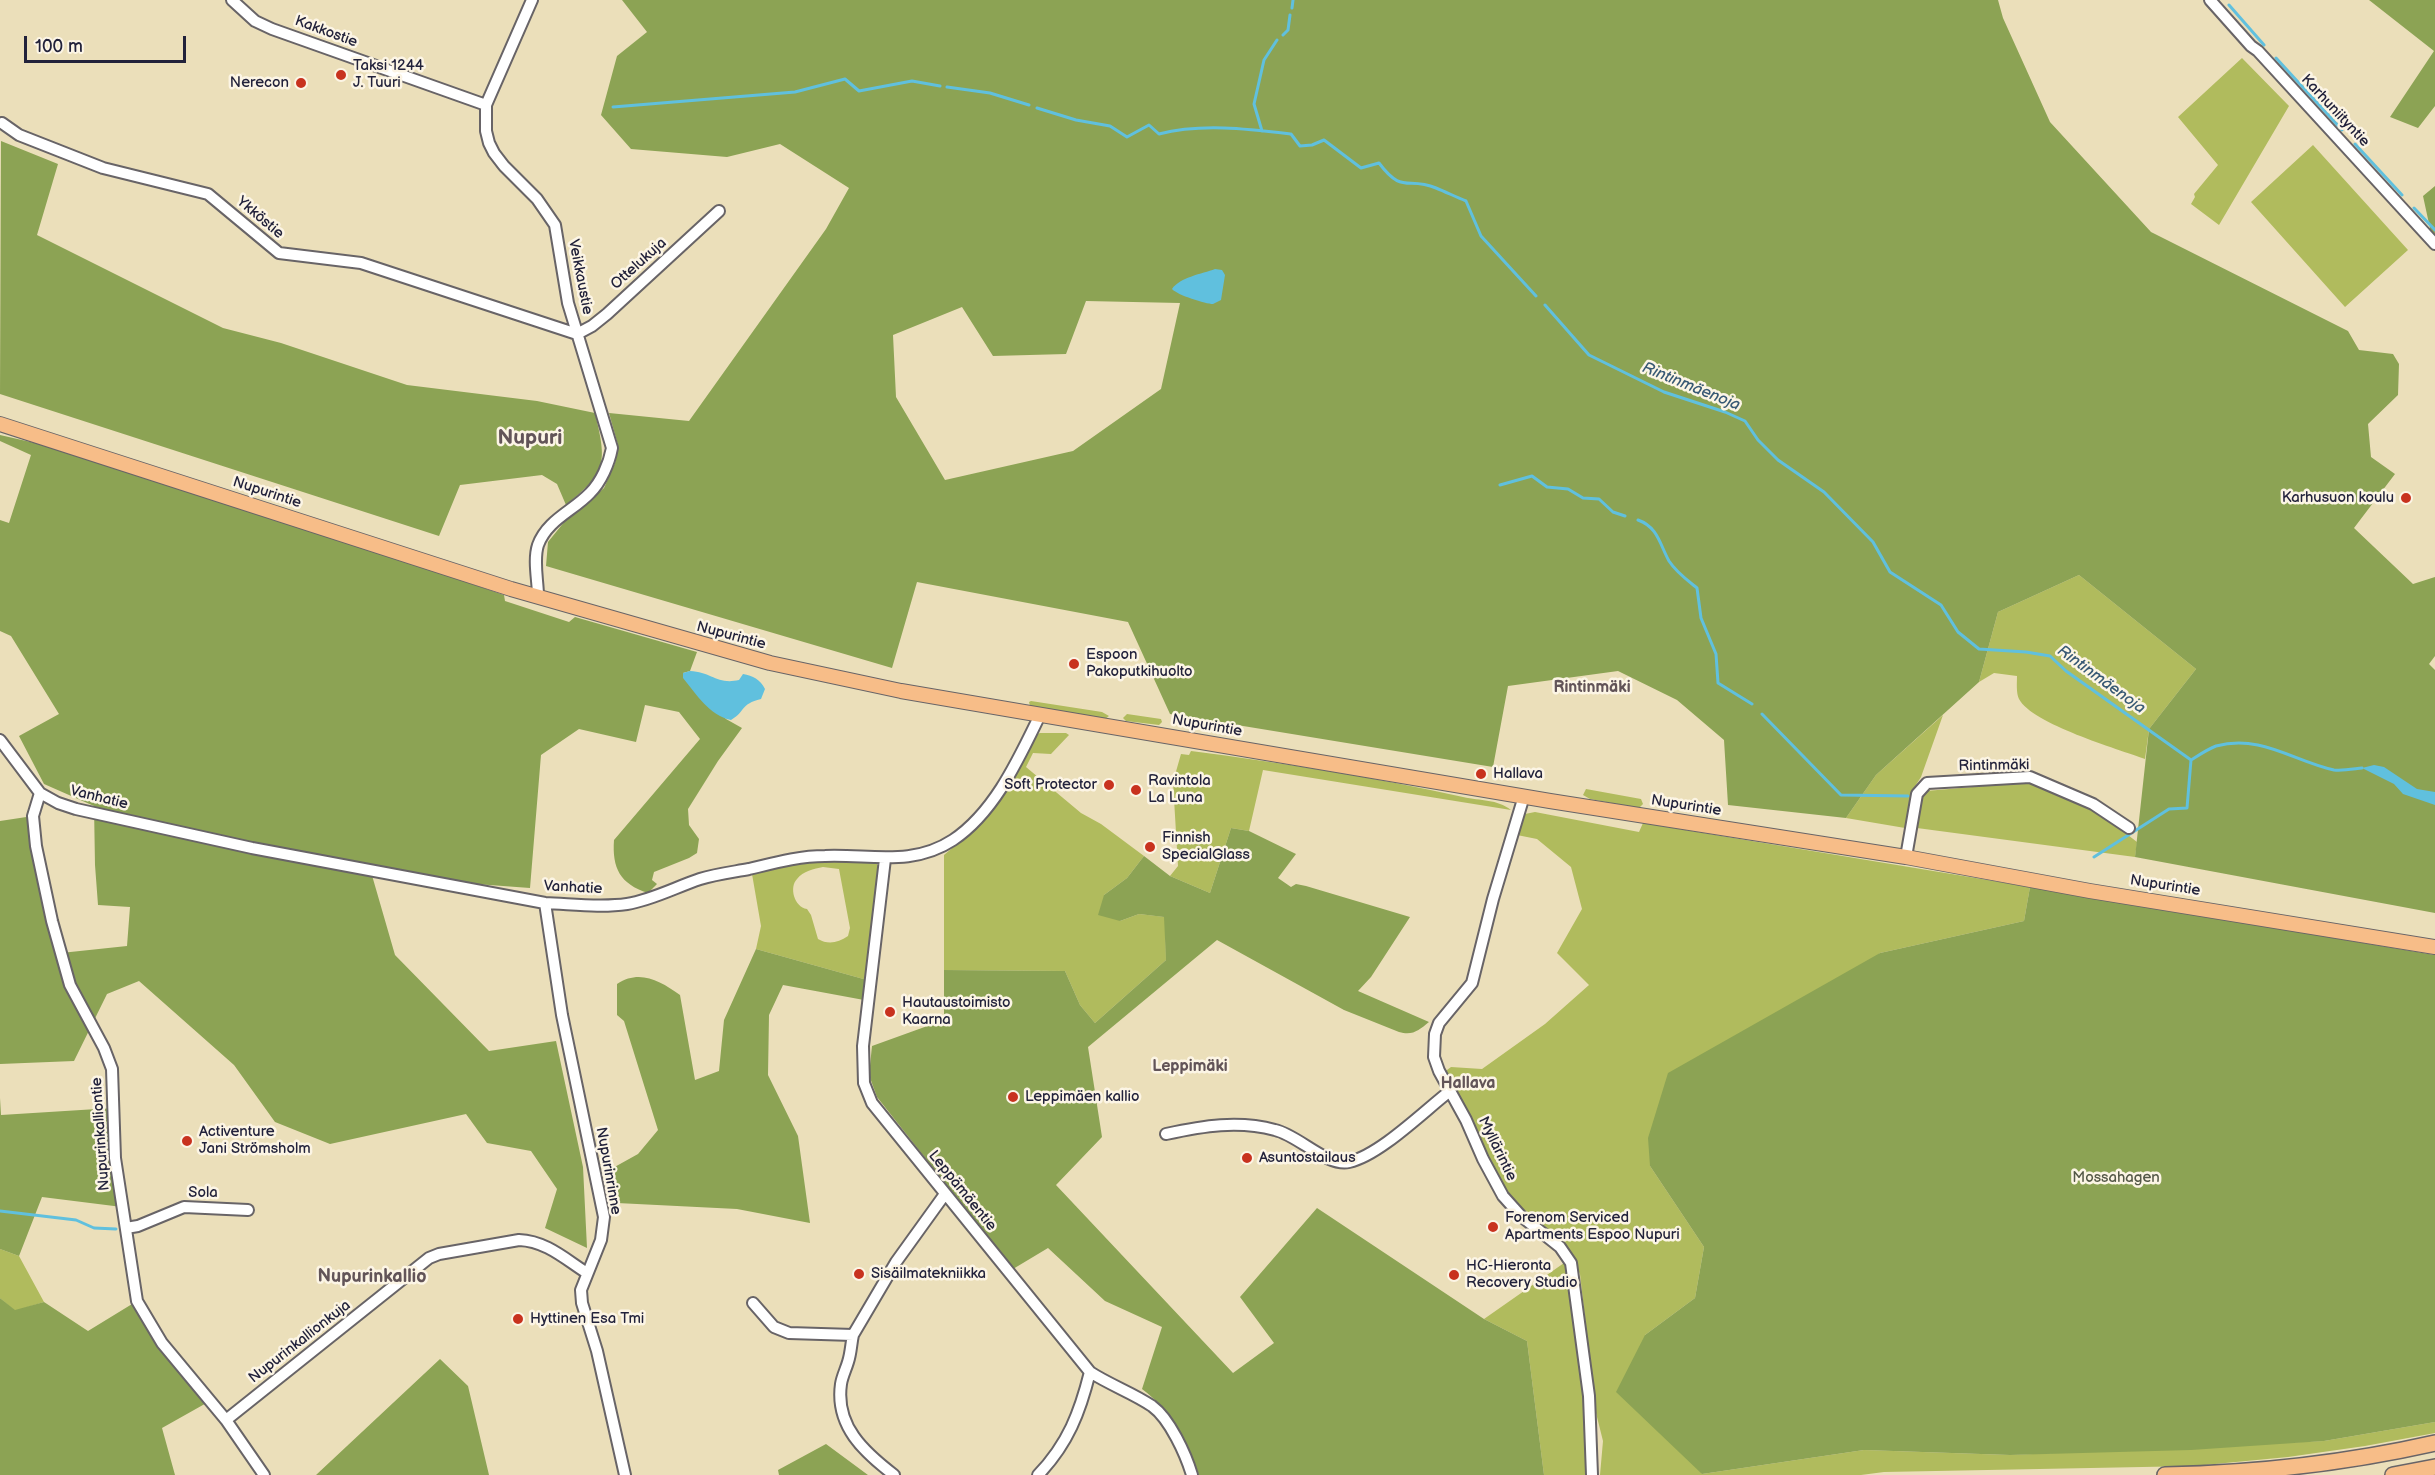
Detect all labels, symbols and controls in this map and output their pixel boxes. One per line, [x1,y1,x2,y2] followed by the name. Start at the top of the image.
[292,12,360,52] street label: Kakkostie
[27,24,189,62] scale bar
[35,36,83,57] text: 100 m
[353,57,424,92] place label: Taksi 1244 J. Tuuri
[334,68,348,82] marker: Taksi 1244 J. Tuuri
[2297,71,2373,151] street label: Karhuniityntie
[230,74,289,92] place label: Nerecon
[294,76,308,90] marker: Nerecon
[233,193,287,243] street label: Ykköstie
[608,234,670,294] street label: Ottelukuja
[564,238,596,316] street label: Veikkaustie
[1639,359,1743,415] water label: Rintinmäenoja
[498,426,562,452] district label: Nupuri
[230,473,304,513] street label: Nupurintie
[2282,489,2394,507] place label: Karhusuon koulu
[2399,491,2413,505] marker: Karhusuon koulu
[694,618,768,654] street label: Nupurintie
[2053,642,2149,718] water label: Rintinmäenoja
[1086,646,1192,681] place label: Espoon Pakoputkihuolto
[1067,657,1081,671] marker: Espoon Pakoputkihuolto
[1553,678,1631,698] district label: Rintinmäki
[1171,711,1243,741] street label: Nupurintie
[1958,756,2030,776] street label: Rintinmäki
[1493,765,1543,783] place label: Hallava
[1474,767,1488,781] marker: Hallava
[1148,772,1211,807] place label: Ravintola La Luna
[1004,776,1097,794] place label: Soft Protector
[1102,778,1116,792] marker: Soft Protector
[68,782,130,814] street label: Vanhatie
[1129,783,1143,797] marker: Ravintola La Luna
[1650,792,1722,820] street label: Nupurintie
[1162,829,1250,864] place label: Finnish SpecialGlass
[1143,840,1157,854] marker: Finnish SpecialGlass
[2129,872,2201,900] street label: Nupurintie
[543,877,603,899] street label: Vanhatie
[902,994,1010,1029] place label: Hautaustoimisto Kaarna
[883,1005,897,1019] marker: Hautaustoimisto Kaarna
[1152,1057,1228,1077] district label: Leppimäki
[1441,1074,1495,1094] district label: Hallava
[88,1077,114,1191] street label: Nupurinkalliontie
[1025,1088,1140,1106] place label: Leppimäen kallio
[1006,1090,1020,1104] marker: Leppimäen kallio
[1474,1114,1520,1184] street label: Myllärintie
[199,1123,311,1158] place label: Activenture Jani Strömsholm
[591,1126,625,1216] street label: Nupurinrinne
[180,1134,194,1148] marker: Activenture Jani Strömsholm
[924,1147,1000,1235] street label: Leppämäentie
[1259,1149,1356,1167] place label: Asuntostailaus
[1240,1151,1254,1165] marker: Asuntostailaus
[2072,1169,2160,1187] park label: Mossahagen
[188,1184,218,1202] street label: Sola
[1505,1209,1680,1244] place label: Forenom Serviced Apartments Espoo Nupuri
[1486,1220,1500,1234] marker: Forenom Serviced Apartments Espoo Nupuri
[1466,1257,1577,1292] place label: HC-Hieronta Recovery Studio
[871,1265,986,1283] place label: Sisäilmatekniikka
[318,1266,426,1288] district label: Nupurinkallio
[852,1267,866,1281] marker: Sisäilmatekniikka
[1447,1268,1461,1282] marker: HC-Hieronta Recovery Studio
[245,1297,355,1387] street label: Nupurinkallionkuja
[530,1310,644,1328] place label: Hyttinen Esa Tmi
[511,1312,525,1326] marker: Hyttinen Esa Tmi

